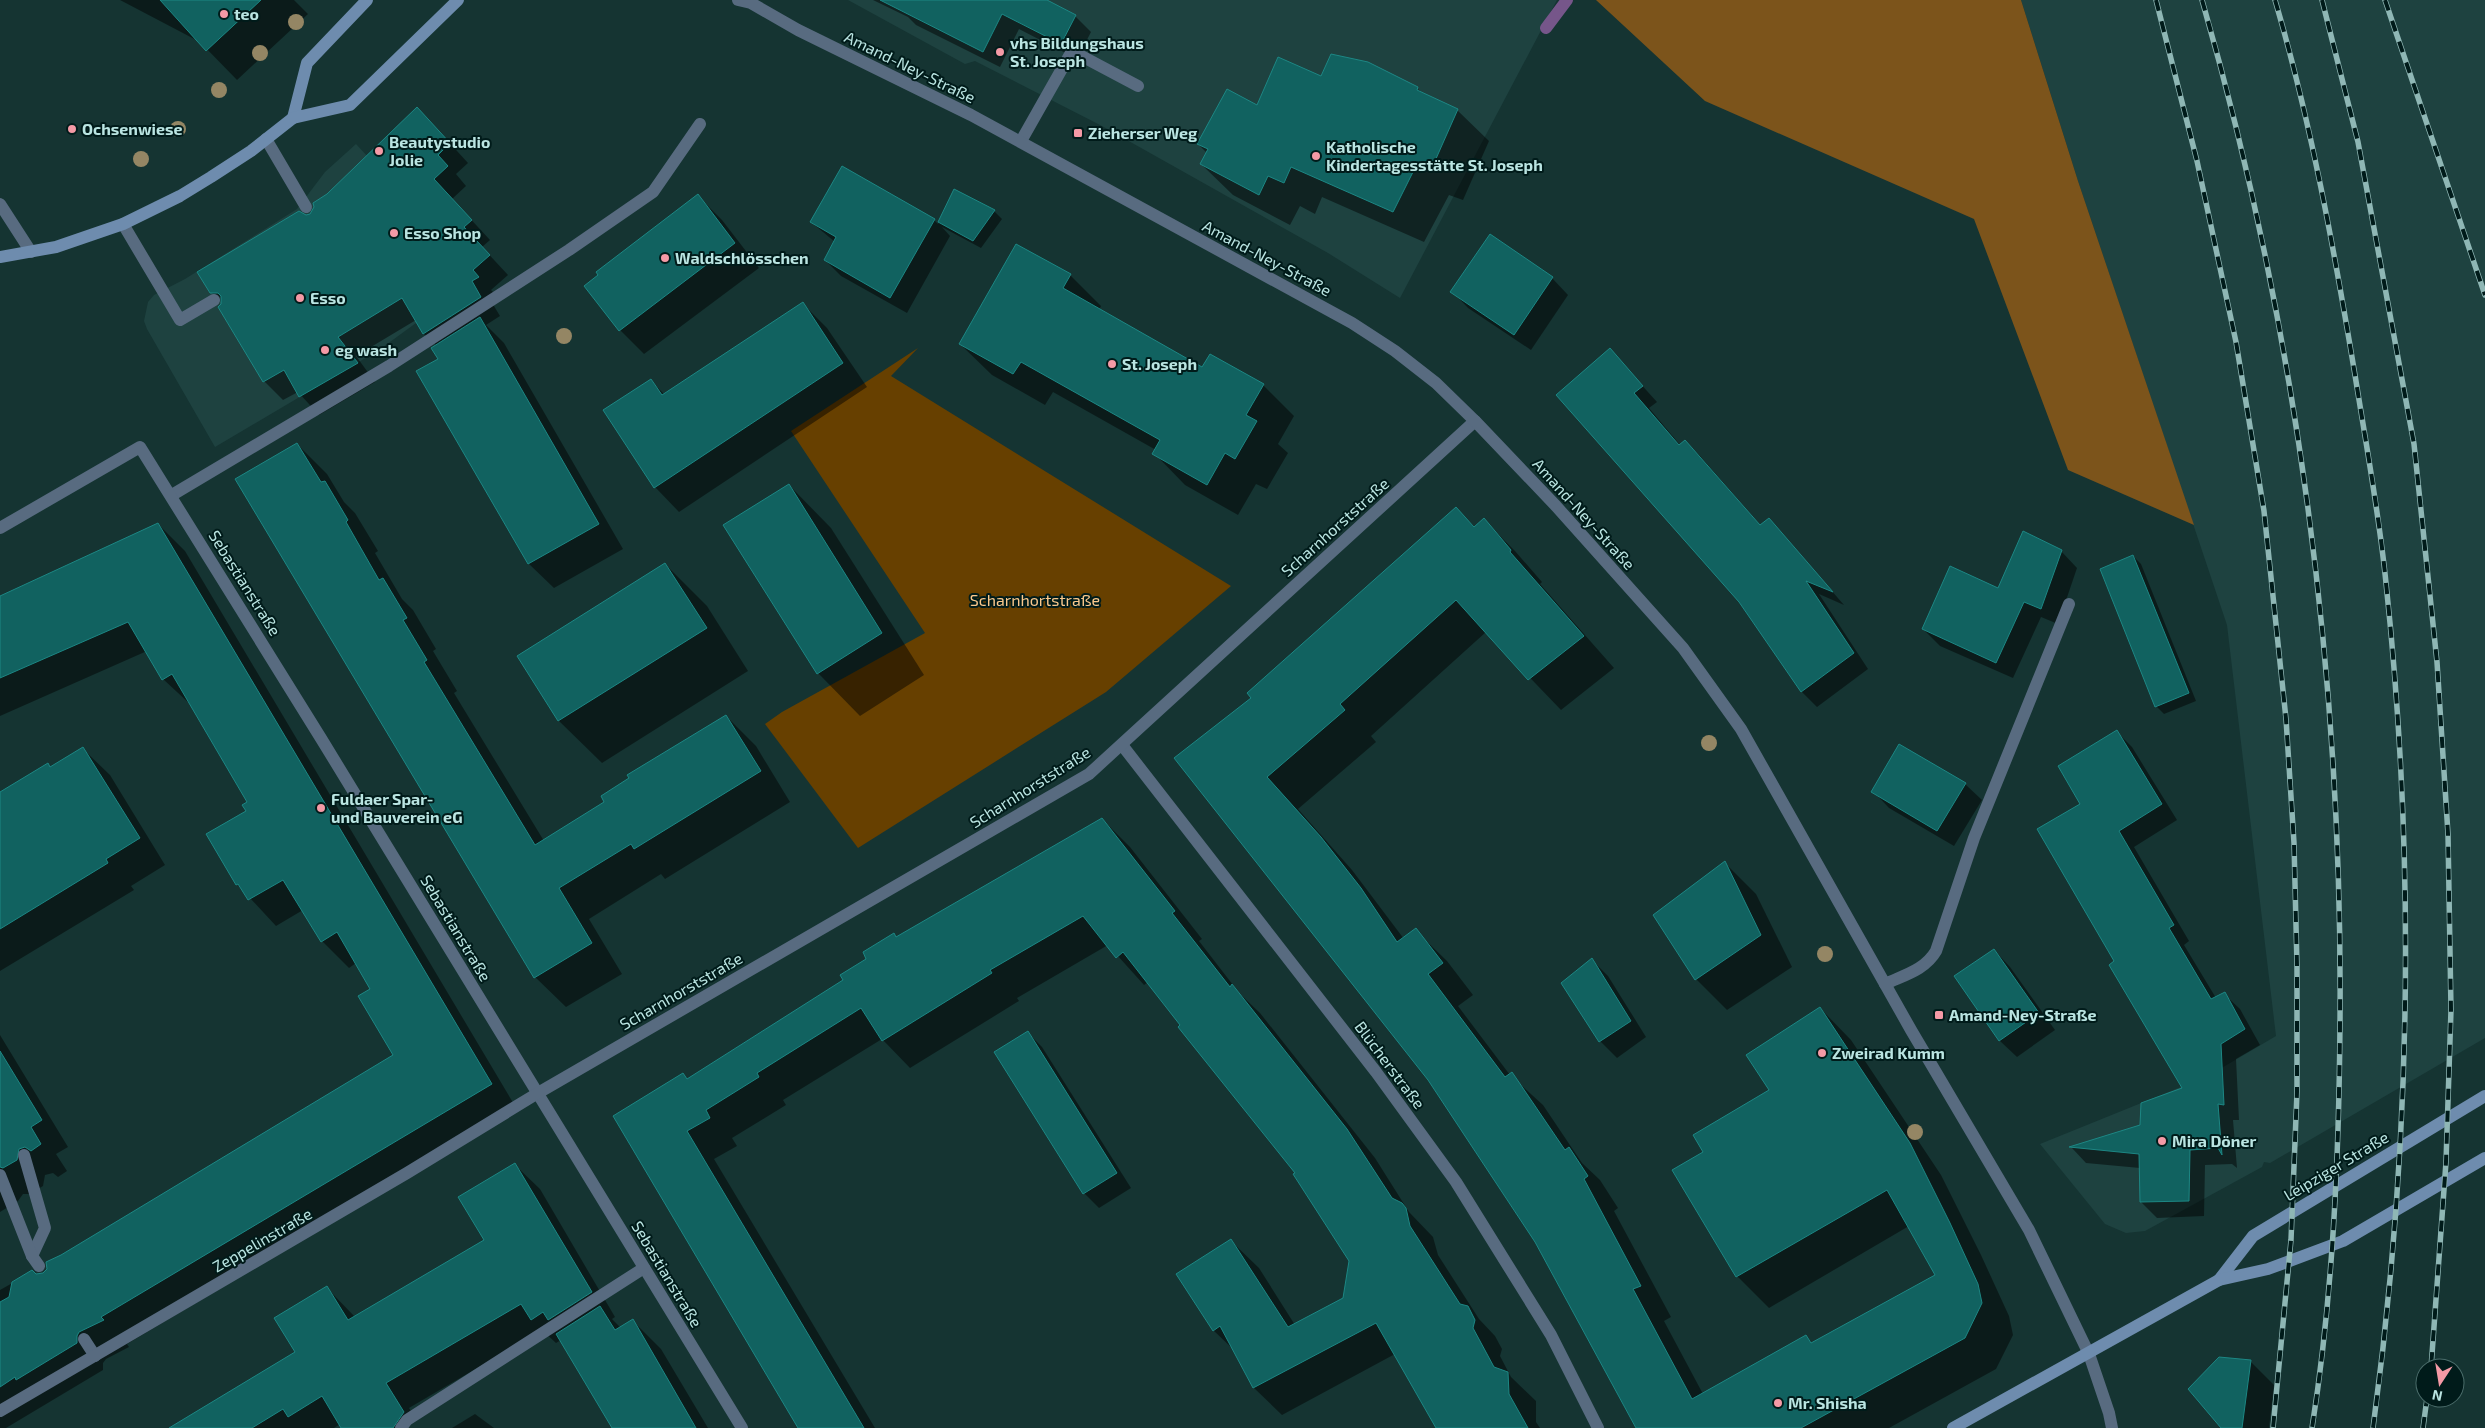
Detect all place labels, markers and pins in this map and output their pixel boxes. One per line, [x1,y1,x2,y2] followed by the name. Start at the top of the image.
[234,4,259,23] place label: teo
[218,8,230,20] marker: teo
[1010,33,1144,70] place label: vhs Bildungshaus St. Joseph
[994,46,1006,58] marker: vhs Bildungshaus St. Joseph
[82,119,182,138] place label: Ochsenwiese
[66,123,78,135] marker: Ochsenwiese
[1088,123,1198,142] place label: Zieherser Weg
[1072,127,1084,139] marker: Zieherser Weg
[389,132,490,169] place label: Beautystudio Jolie
[1326,137,1543,174] place label: Katholische Kindertagesstätte St. Joseph
[373,145,385,157] marker: Beautystudio Jolie
[1310,150,1322,162] marker: Katholische Kindertagesstätte St. Joseph
[404,223,481,242] place label: Esso Shop
[388,227,400,239] marker: Esso Shop
[675,248,809,267] place label: Waldschlösschen
[659,252,671,264] marker: Waldschlösschen
[310,288,346,307] place label: Esso
[294,292,306,304] marker: Esso
[335,340,397,359] place label: eg wash
[319,344,331,356] marker: eg wash
[1122,354,1197,373] place label: St. Joseph
[1106,358,1118,370] marker: St. Joseph
[331,789,463,826] place label: Fuldaer Spar- und Bauverein eG
[315,802,327,814] marker: Fuldaer Spar- und Bauverein eG
[1949,1005,2097,1025] place label: Amand-Ney-Straße
[1933,1009,1945,1021] marker: Amand-Ney-Straße
[1832,1043,1945,1062] place label: Zweirad Kumm
[1816,1047,1828,1059] marker: Zweirad Kumm
[2172,1131,2256,1150] place label: Mira Döner
[2156,1135,2168,1147] marker: Mira Döner
[1788,1393,1867,1412] place label: Mr. Shisha
[1772,1397,1784,1409] marker: Mr. Shisha

